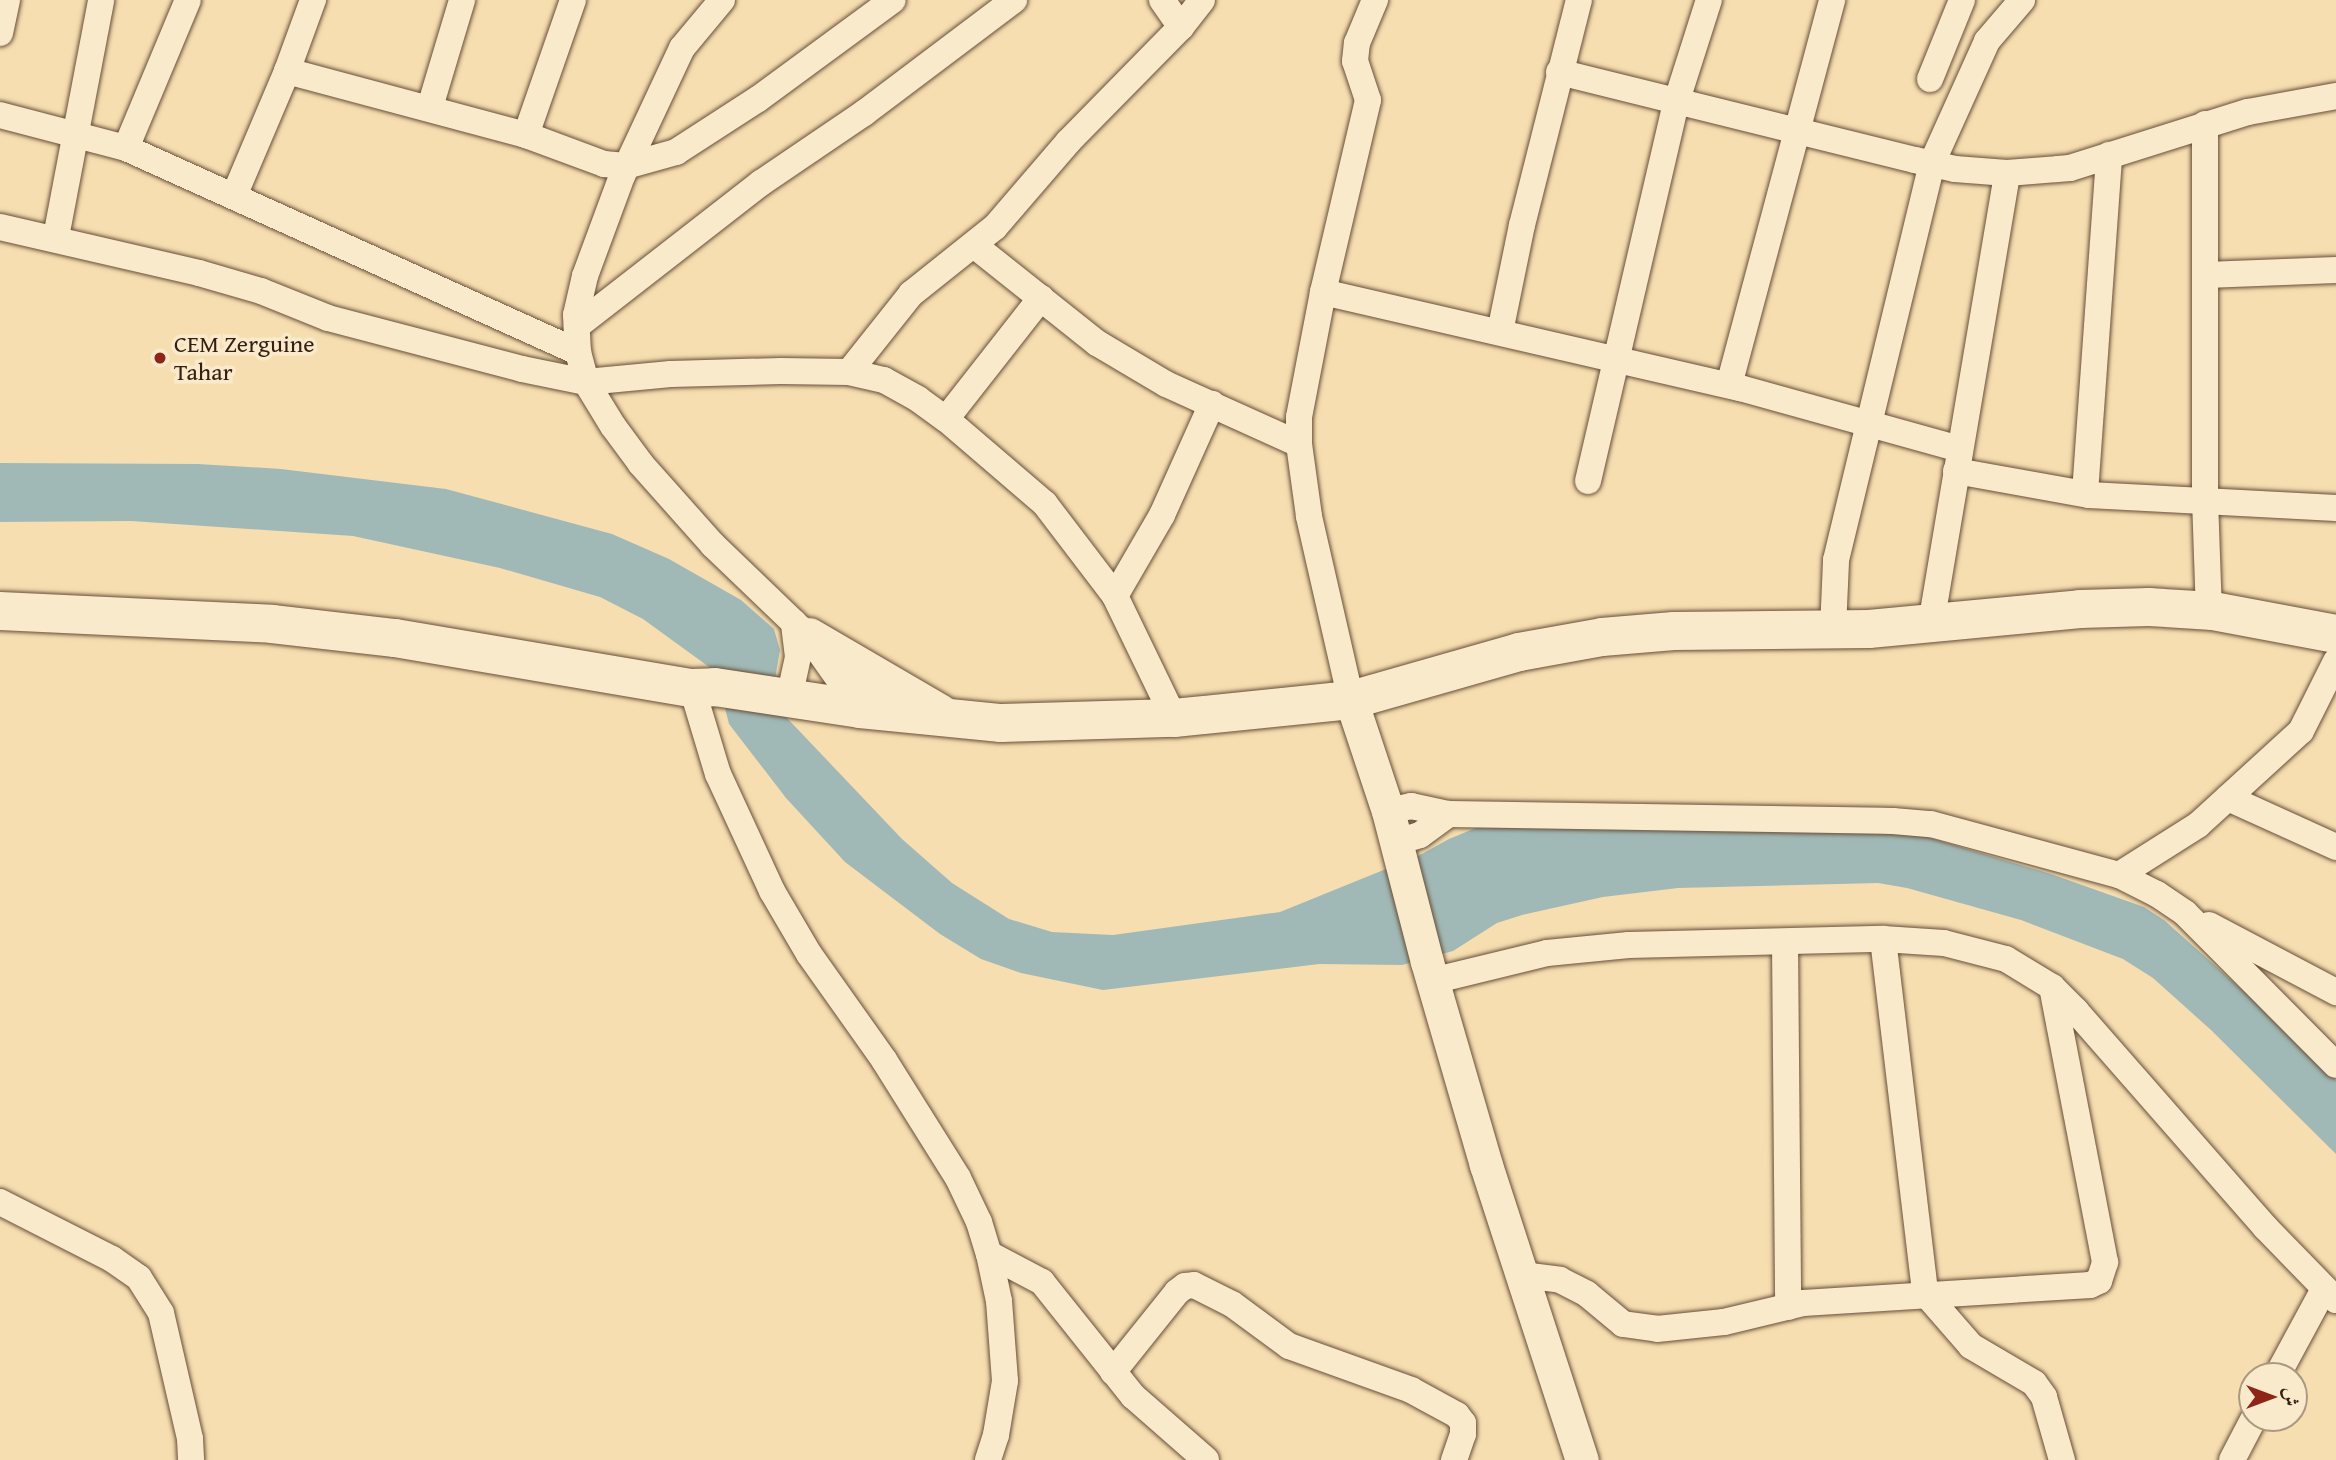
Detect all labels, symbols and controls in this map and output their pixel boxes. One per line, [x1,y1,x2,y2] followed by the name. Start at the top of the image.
[174,330,314,386] place label: CEM Zerguine Tahar
[152,350,168,366] marker: CEM Zerguine Tahar
[2238,1362,2308,1432] north arrow
[2278,1388,2306,1406] text: ش

